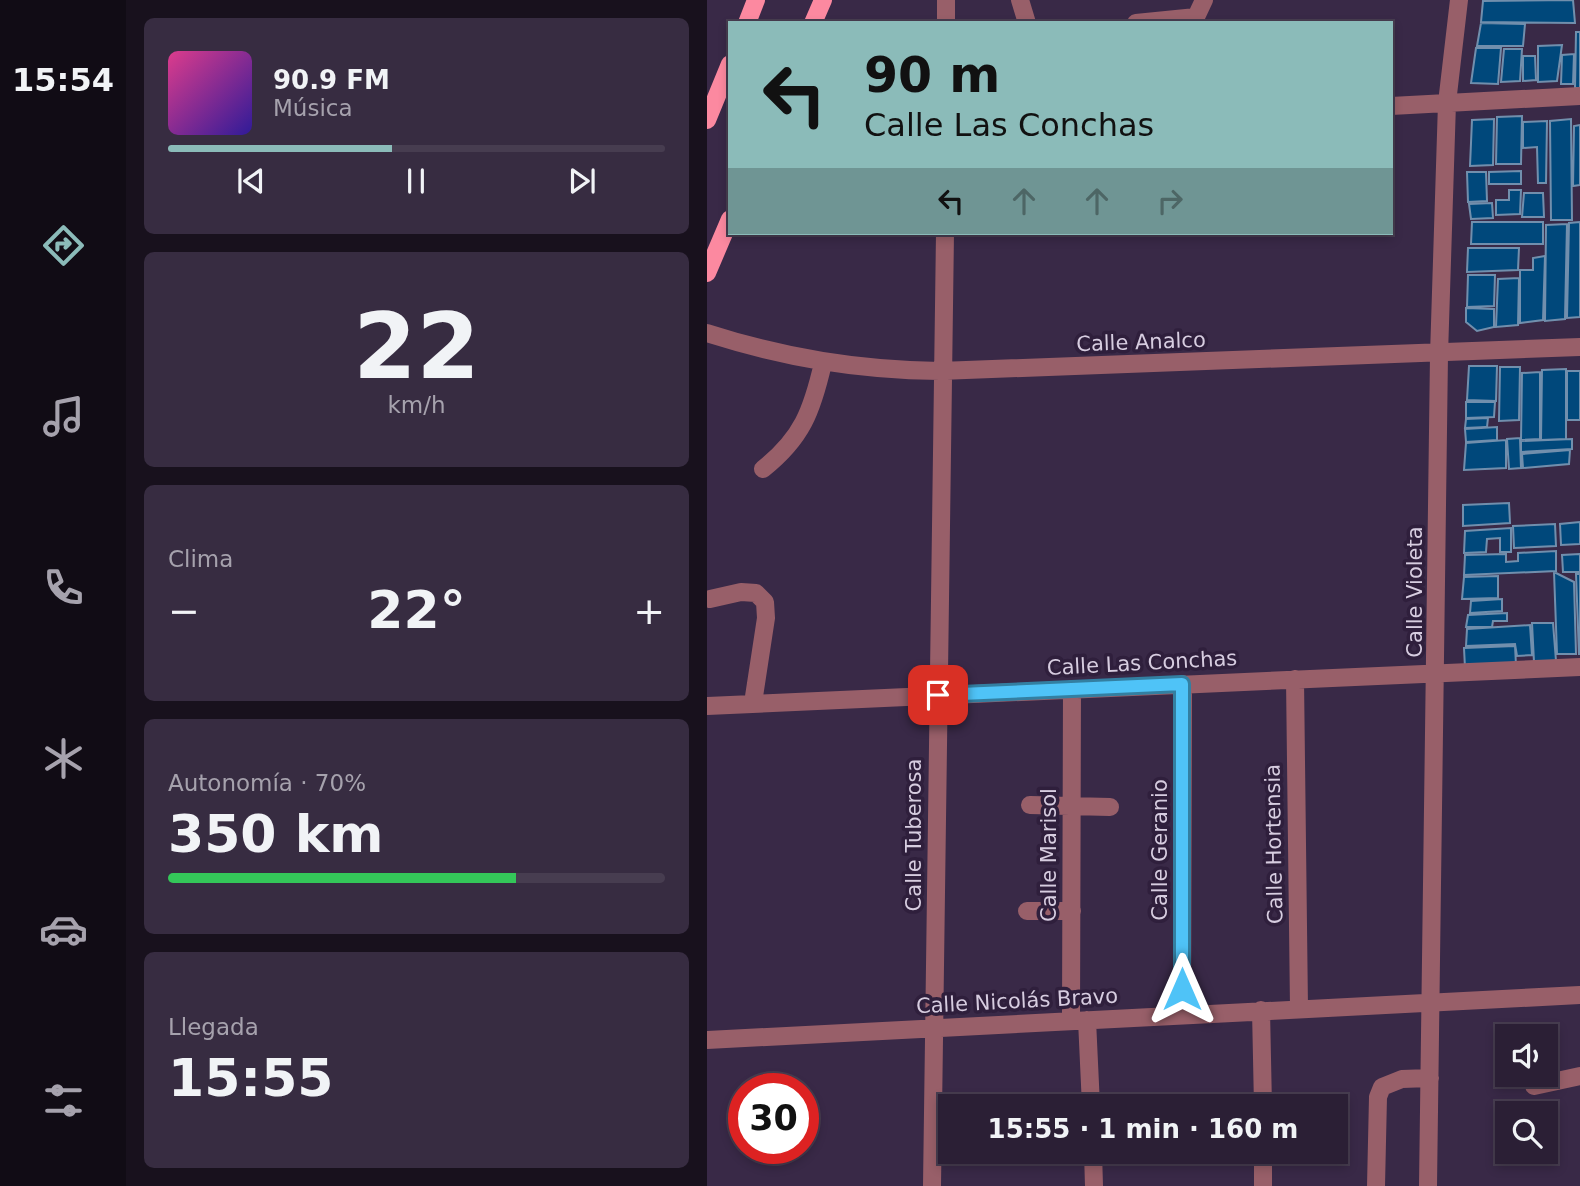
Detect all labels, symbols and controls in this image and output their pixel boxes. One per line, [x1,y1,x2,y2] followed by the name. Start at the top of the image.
[864,47,1000,104] text: 90 m
[749,49,840,140] icon: left
[12,61,114,99] text: 15:54
[273,65,390,95] text: 90.9 FM
[273,95,353,121] text: Música
[864,106,1154,144] text: Calle Las Conchas
[232,162,270,200] icon: previous
[397,162,435,200] icon: pause
[563,162,601,200] icon: next
[932,182,970,220] icon: left
[1005,182,1043,220] icon: ahead
[1078,182,1116,220] icon: ahead
[1151,182,1189,220] icon: right
[39,221,88,270] icon: directions
[353,294,480,399] text: 22
[1076,328,1206,356] street label: Calle Analco
[39,392,88,441] icon: music
[387,392,446,418] text: km/h
[1403,526,1427,658] street label: Calle Violeta
[168,546,233,572] text: Clima
[39,563,88,612] icon: phone
[367,580,466,640] text: 22°
[168,589,200,633] text: −
[633,589,665,633] text: +
[1046,646,1238,680] street label: Calle Las Conchas
[908,665,968,725] pin
[919,676,957,714] icon: arrive
[39,734,88,783] icon: climate
[902,759,926,911] street label: Calle Tuberosa
[1261,764,1287,924] street label: Calle Hortensia
[168,770,366,796] text: Autonomía · 70%
[1148,779,1172,921] street label: Calle Geranio
[1037,788,1061,922] street label: Calle Marisol
[168,804,383,864] text: 350 km
[39,905,88,954] icon: car
[1145,952,1219,1026] position arrow
[915,984,1119,1018] street label: Calle Nicolás Bravo
[168,1014,259,1040] text: Llegada
[1495,1024,1558,1164] map controls
[1495,1024,1558,1087] button: sound
[168,1048,334,1108] text: 15:55
[728,1073,819,1164] speed limit sign: 30
[39,1076,88,1125] icon: filters
[1495,1101,1558,1164] button: search
[988,1114,1298,1144] text: 15:55 · 1 min · 160 m

